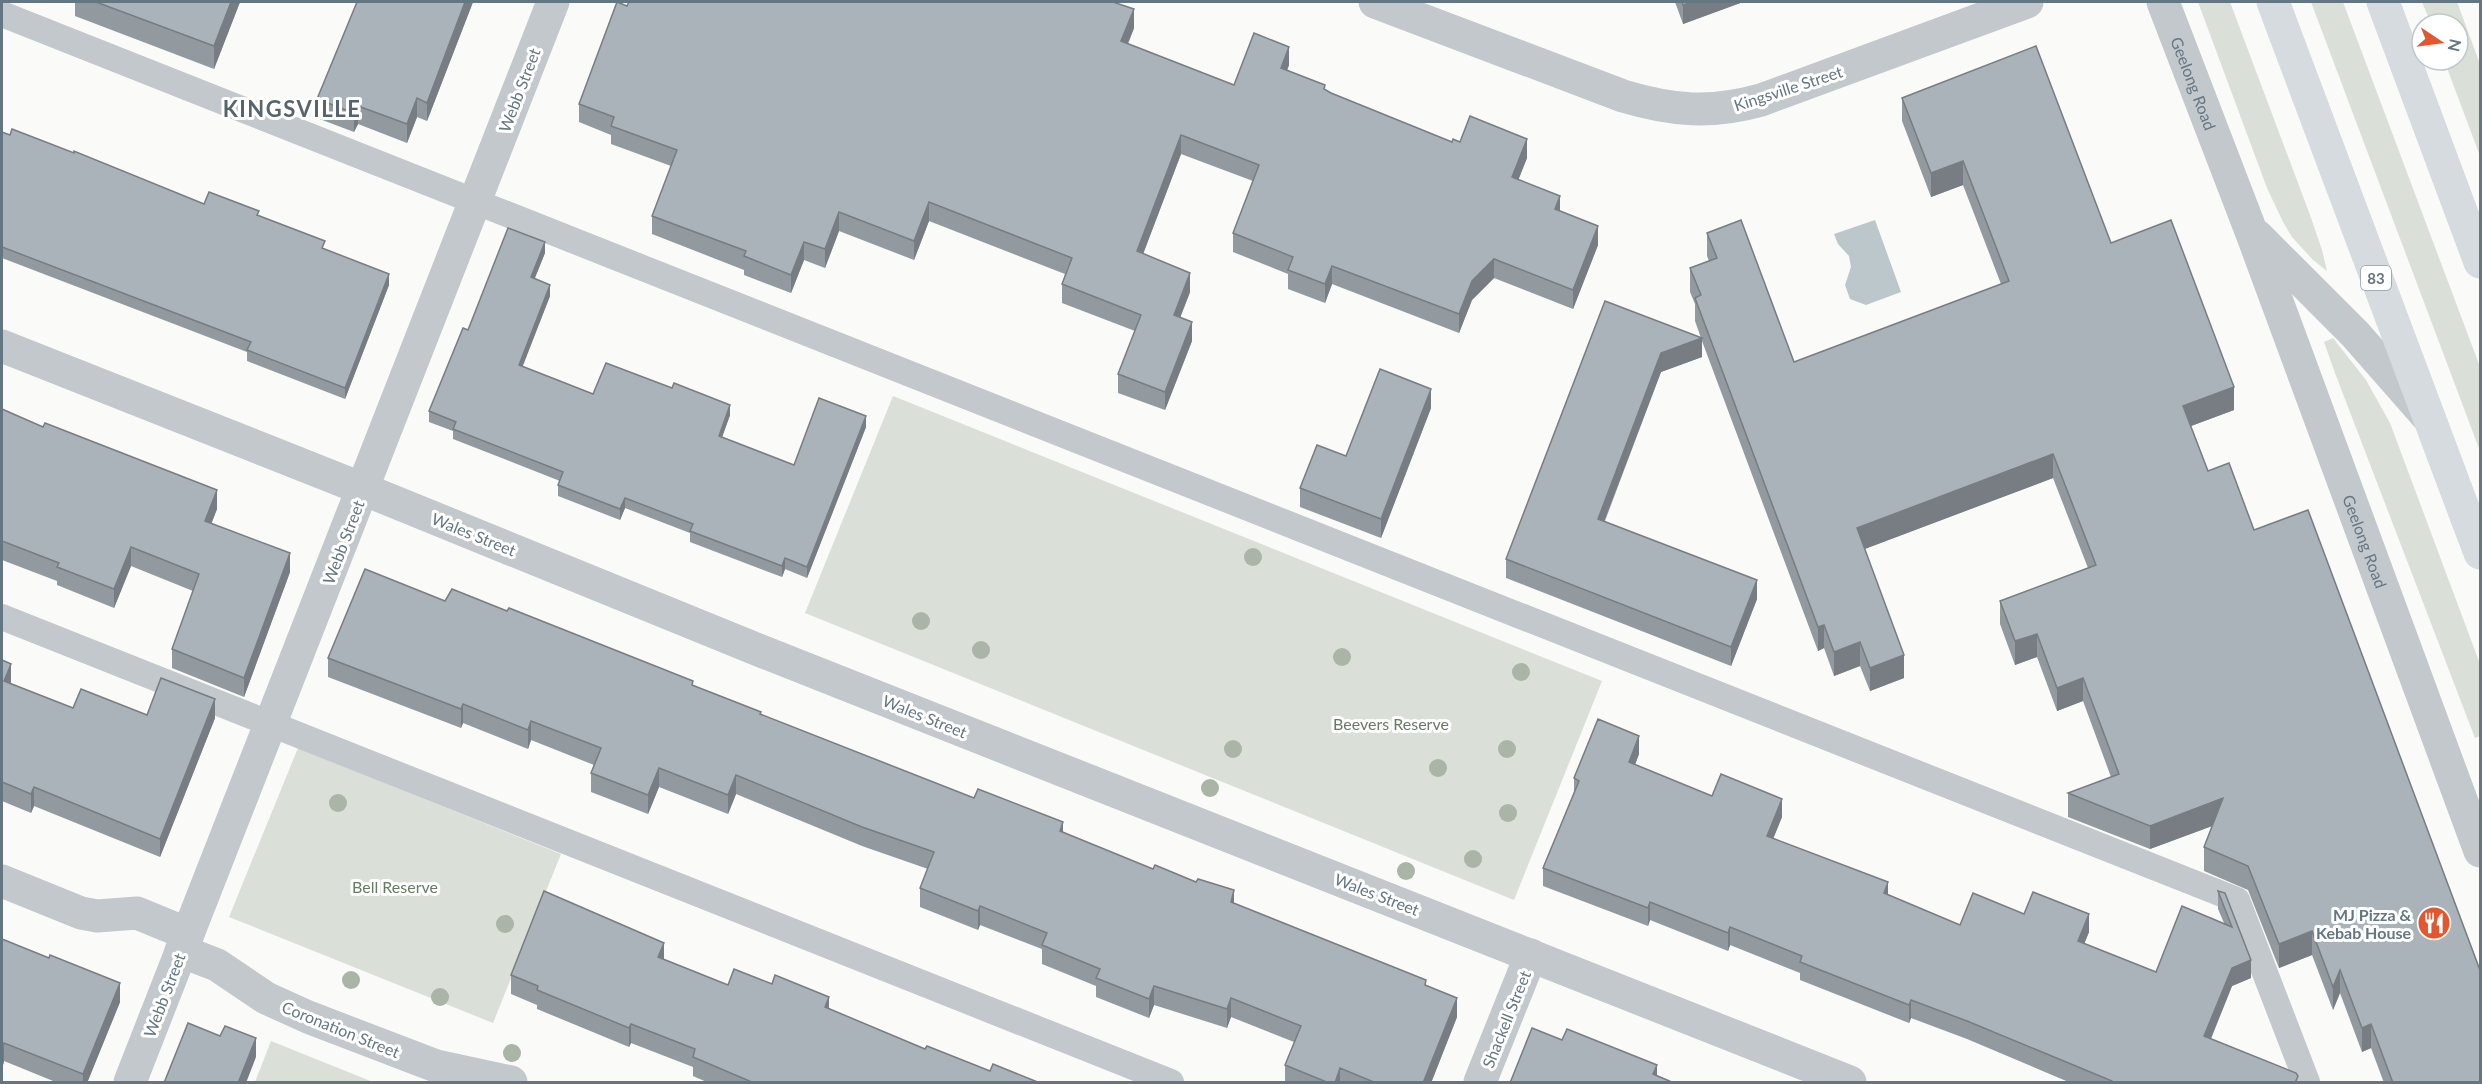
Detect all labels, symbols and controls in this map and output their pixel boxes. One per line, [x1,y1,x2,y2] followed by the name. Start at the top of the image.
[2410,12,2470,72] north arrow
[2168,34,2221,132] street label: Geelong Road
[2444,37,2466,54] text: N
[494,45,544,135] street label: Webb Street
[1731,61,1845,114] street label: Kingsville Street
[223,95,361,122] district label: KINGSVILLE
[2361,266,2391,290] road number: 83
[2340,492,2392,591] street label: Geelong Road
[318,497,368,587] street label: Webb Street
[429,509,519,560] street label: Wales Street
[880,691,970,742] street label: Wales Street
[1333,714,1449,733] park label: Beevers Reserve
[1332,869,1422,919] street label: Wales Street
[352,877,438,896] park label: Bell Reserve
[2316,905,2411,942] place label: MJ Pizza & Kebab House
[2416,905,2452,941] restaurant icon: MJ Pizza & Kebab House
[139,950,189,1040] street label: Webb Street
[1478,967,1534,1070] street label: Shackell Street
[279,997,403,1061] street label: Coronation Street

